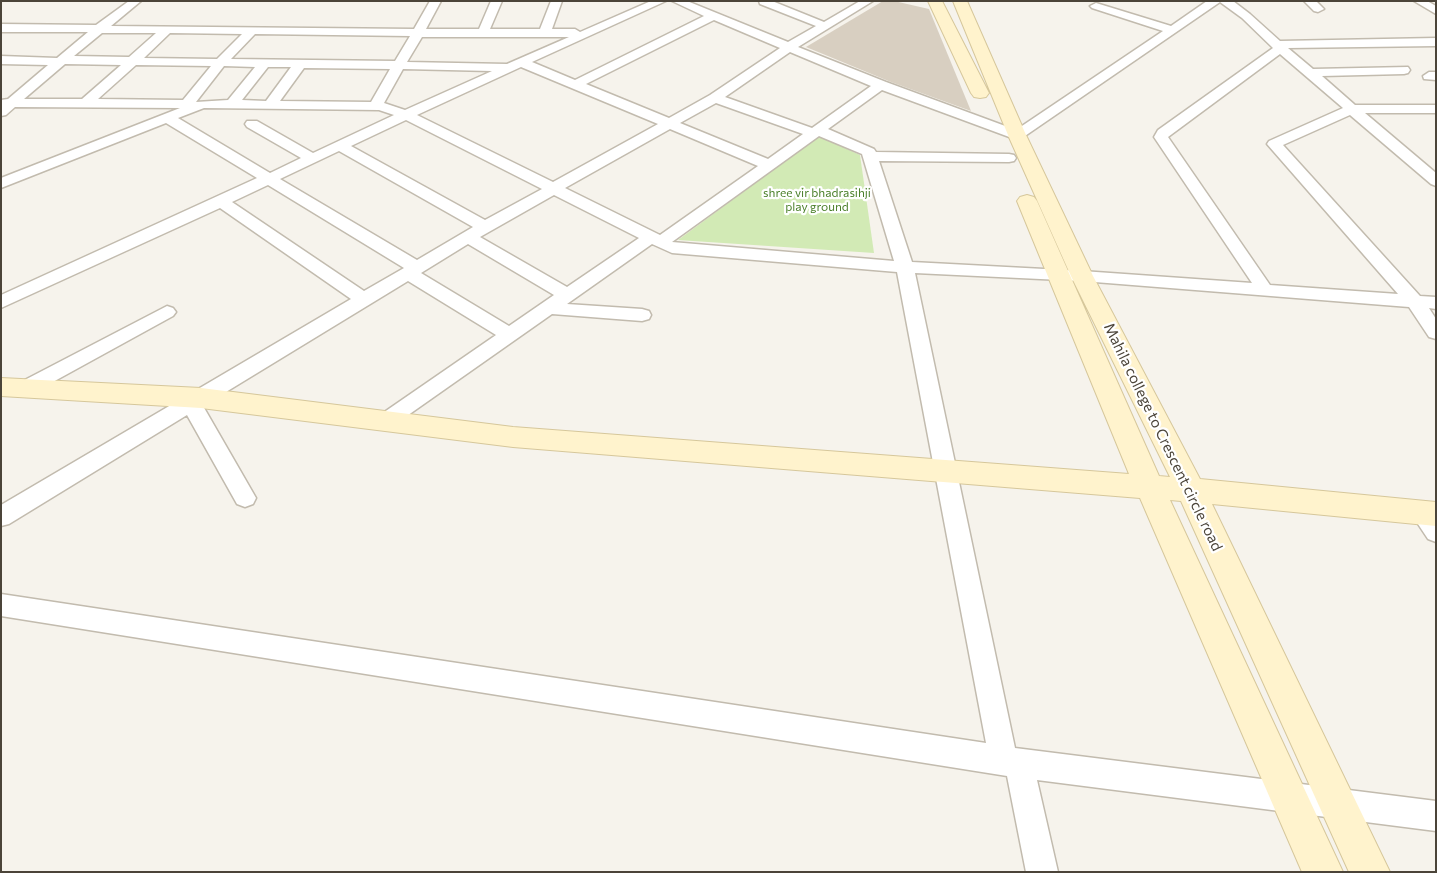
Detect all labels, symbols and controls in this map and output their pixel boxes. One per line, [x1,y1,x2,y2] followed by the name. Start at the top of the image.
[763,186,871,214] park label: shree vir bhadrasihji play ground
[1100,320,1226,554] street label: Mahila college to Crescent circle road

